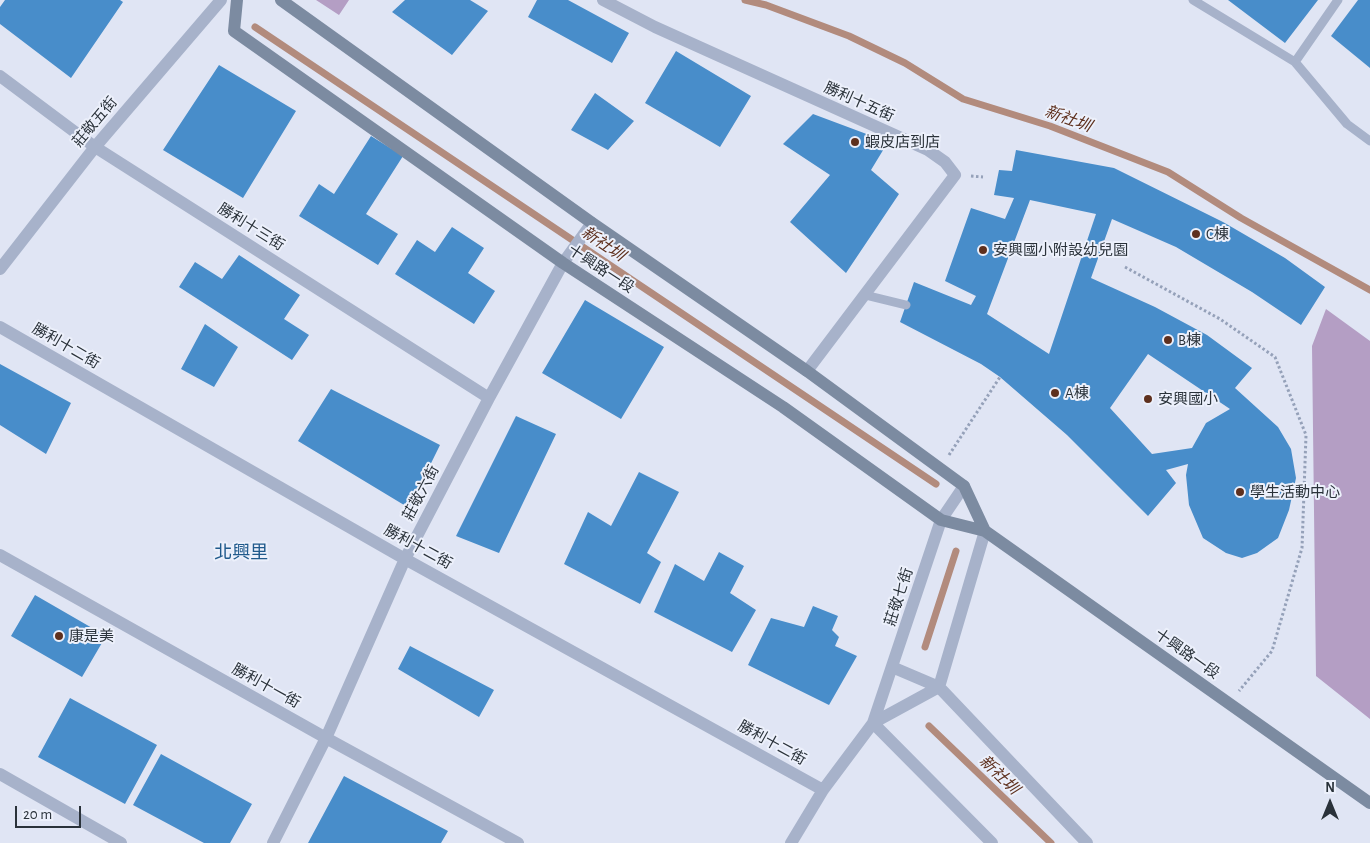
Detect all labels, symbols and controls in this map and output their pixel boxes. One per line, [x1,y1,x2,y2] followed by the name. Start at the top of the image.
[821,79,897,125] street label: 勝利十五街
[69,93,121,151] street label: 莊敬五街
[1042,102,1094,136] water label: 新社圳
[865,133,940,151] place label: 蝦皮店到店
[849,136,861,148] marker: 蝦皮店到店
[214,199,288,255] street label: 勝利十三街
[578,223,628,265] water label: 新社圳
[1206,225,1229,243] place label: C棟
[1190,228,1202,240] marker: C棟
[565,241,637,297] street label: 十興路一段
[993,241,1128,259] place label: 安興國小附設幼兒園
[977,244,989,256] marker: 安興國小附設幼兒園
[29,319,103,373] street label: 勝利十二街
[1178,331,1201,349] place label: B棟
[1162,334,1174,346] marker: B棟
[1065,384,1089,402] place label: A棟
[1049,387,1061,399] marker: A棟
[1158,390,1218,408] place label: 安興國小
[1142,393,1154,405] marker: 安興國小
[399,462,443,524] street label: 莊敬六街
[1250,483,1340,501] place label: 學生活動中心
[1234,486,1246,498] marker: 學生活動中心
[381,521,455,573] street label: 勝利十二街
[214,542,268,564] district label: 北興里
[881,566,917,628] street label: 莊敬七街
[1151,625,1223,683] street label: 十興路一段
[69,627,114,645] place label: 康是美
[53,630,65,642] marker: 康是美
[229,660,303,712] street label: 勝利十一街
[735,717,809,769] street label: 勝利十二街
[975,751,1023,799] water label: 新社圳
[1305,778,1355,828] north arrow
[1325,781,1335,795] text: N
[18,796,84,828] scale bar
[23,807,52,822] text: 20 m

